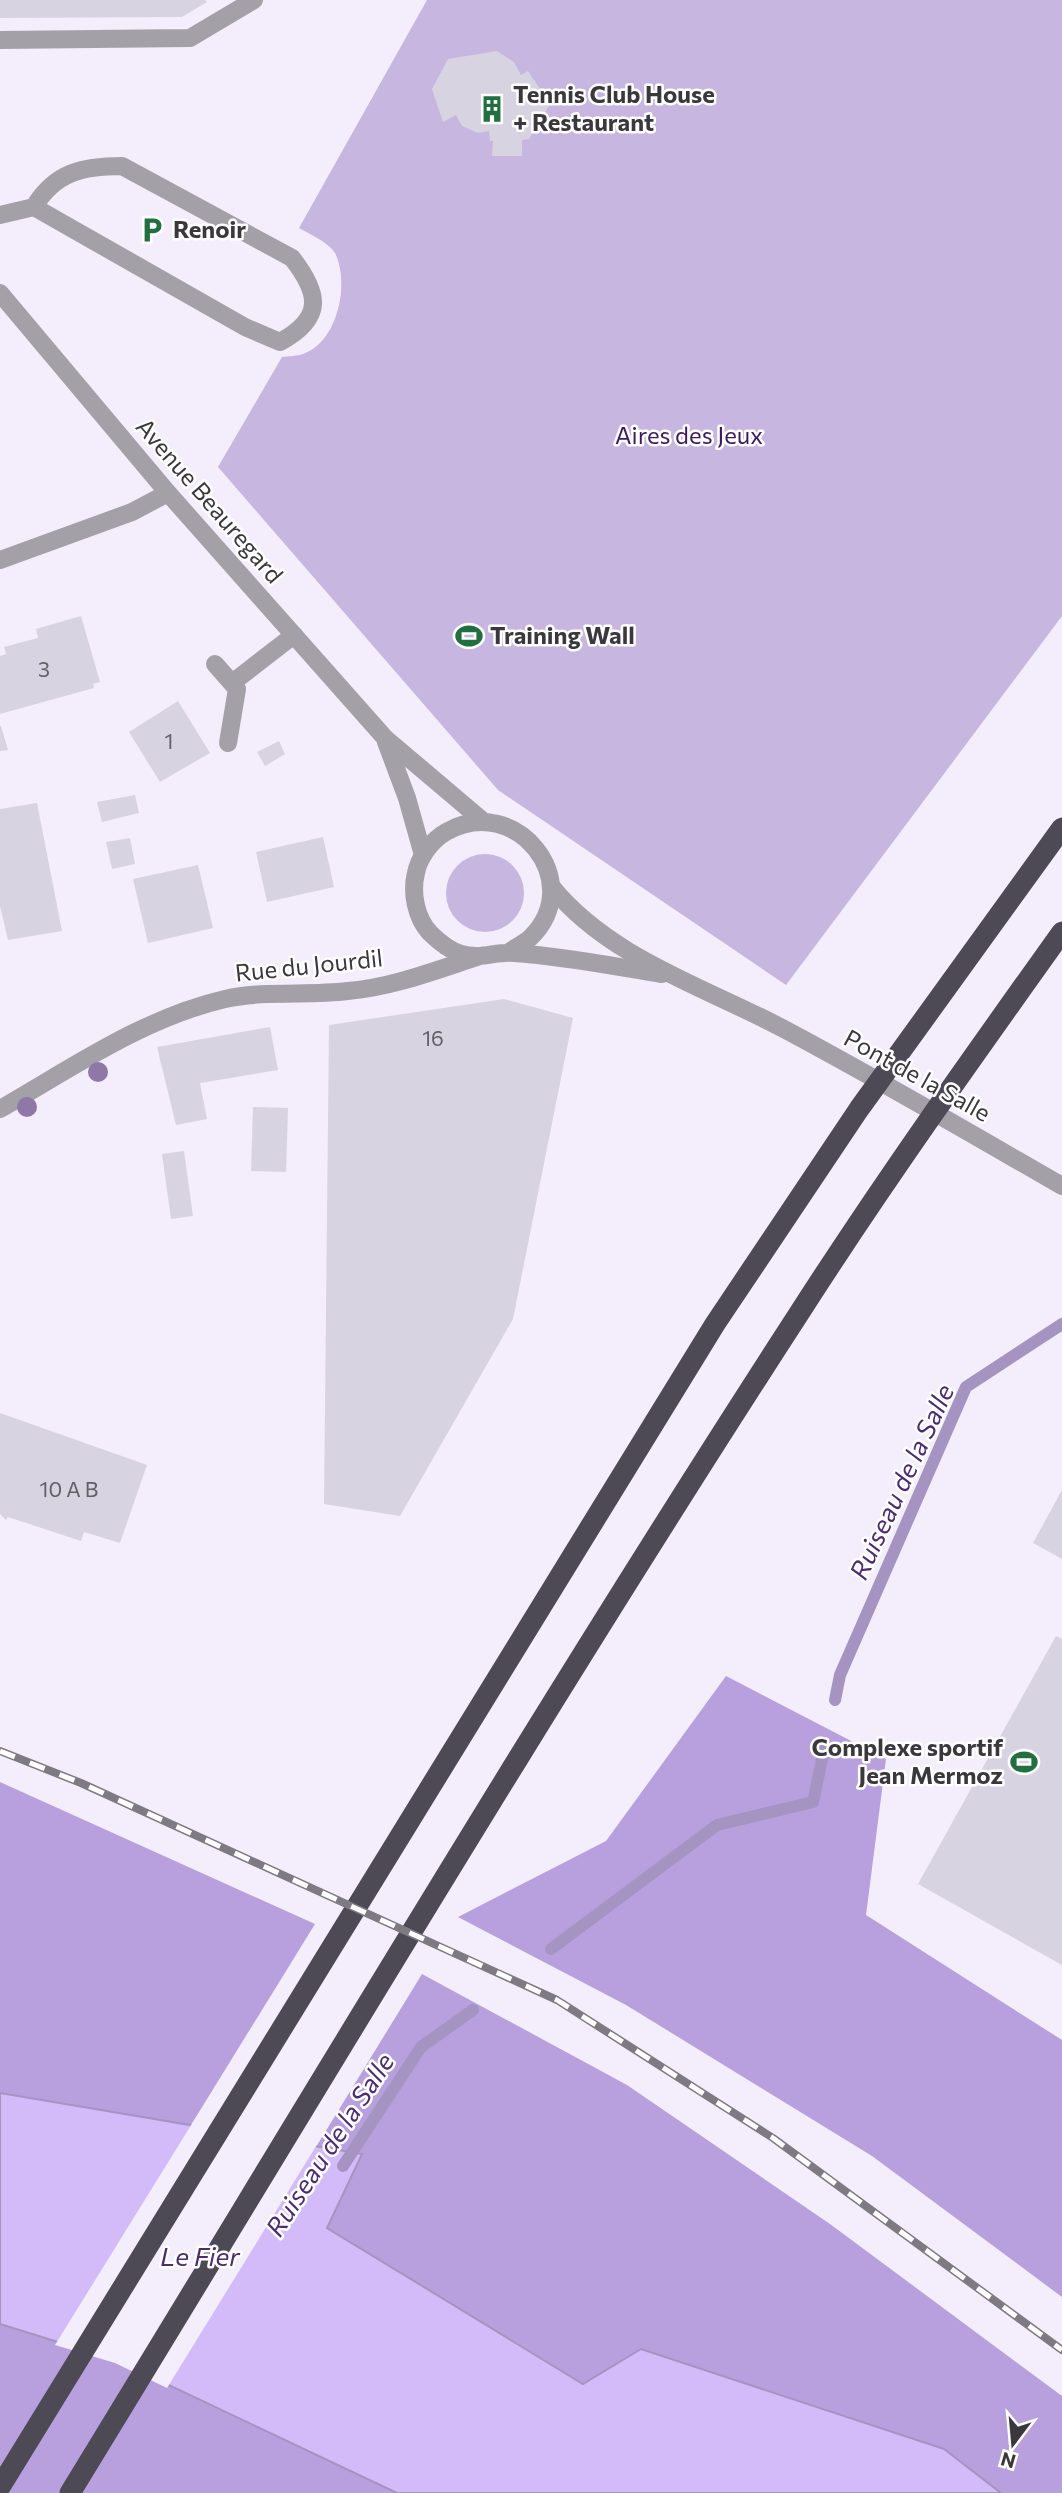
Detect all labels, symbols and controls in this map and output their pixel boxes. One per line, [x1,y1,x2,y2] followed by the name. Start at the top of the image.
[513,79,715,136] place label: Tennis Club House + Restaurant
[477,94,507,124] building icon: Tennis Club House + Restaurant
[173,214,246,243] place label: Renoir
[137,215,167,245] parking icon: Renoir
[131,412,290,588] street label: Avenue Beauregard
[615,420,763,449] park label: Aires des Jeux
[490,620,635,649] place label: Training Wall
[454,621,484,651] sports icon: Training Wall
[38,656,50,681] house number: 3
[165,728,173,753] house number: 1
[233,942,384,987] street label: Rue du Jourdil
[839,1022,996,1127] street label: Pont de la Salle
[422,1025,444,1050] house number: 16
[842,1379,960,1584] water label: Ruiseau de la Salle
[40,1476,98,1501] house number: 10 A B
[811,1732,1003,1789] place label: Complexe sportif Jean Mermoz
[1009,1747,1039,1777] sports icon: Complexe sportif Jean Mermoz
[258,2047,400,2241] water label: Ruiseau de la Salle
[160,2240,241,2271] water label: Le Fier
[978,2409,1048,2479] north arrow
[998,2448,1018,2474] text: N

